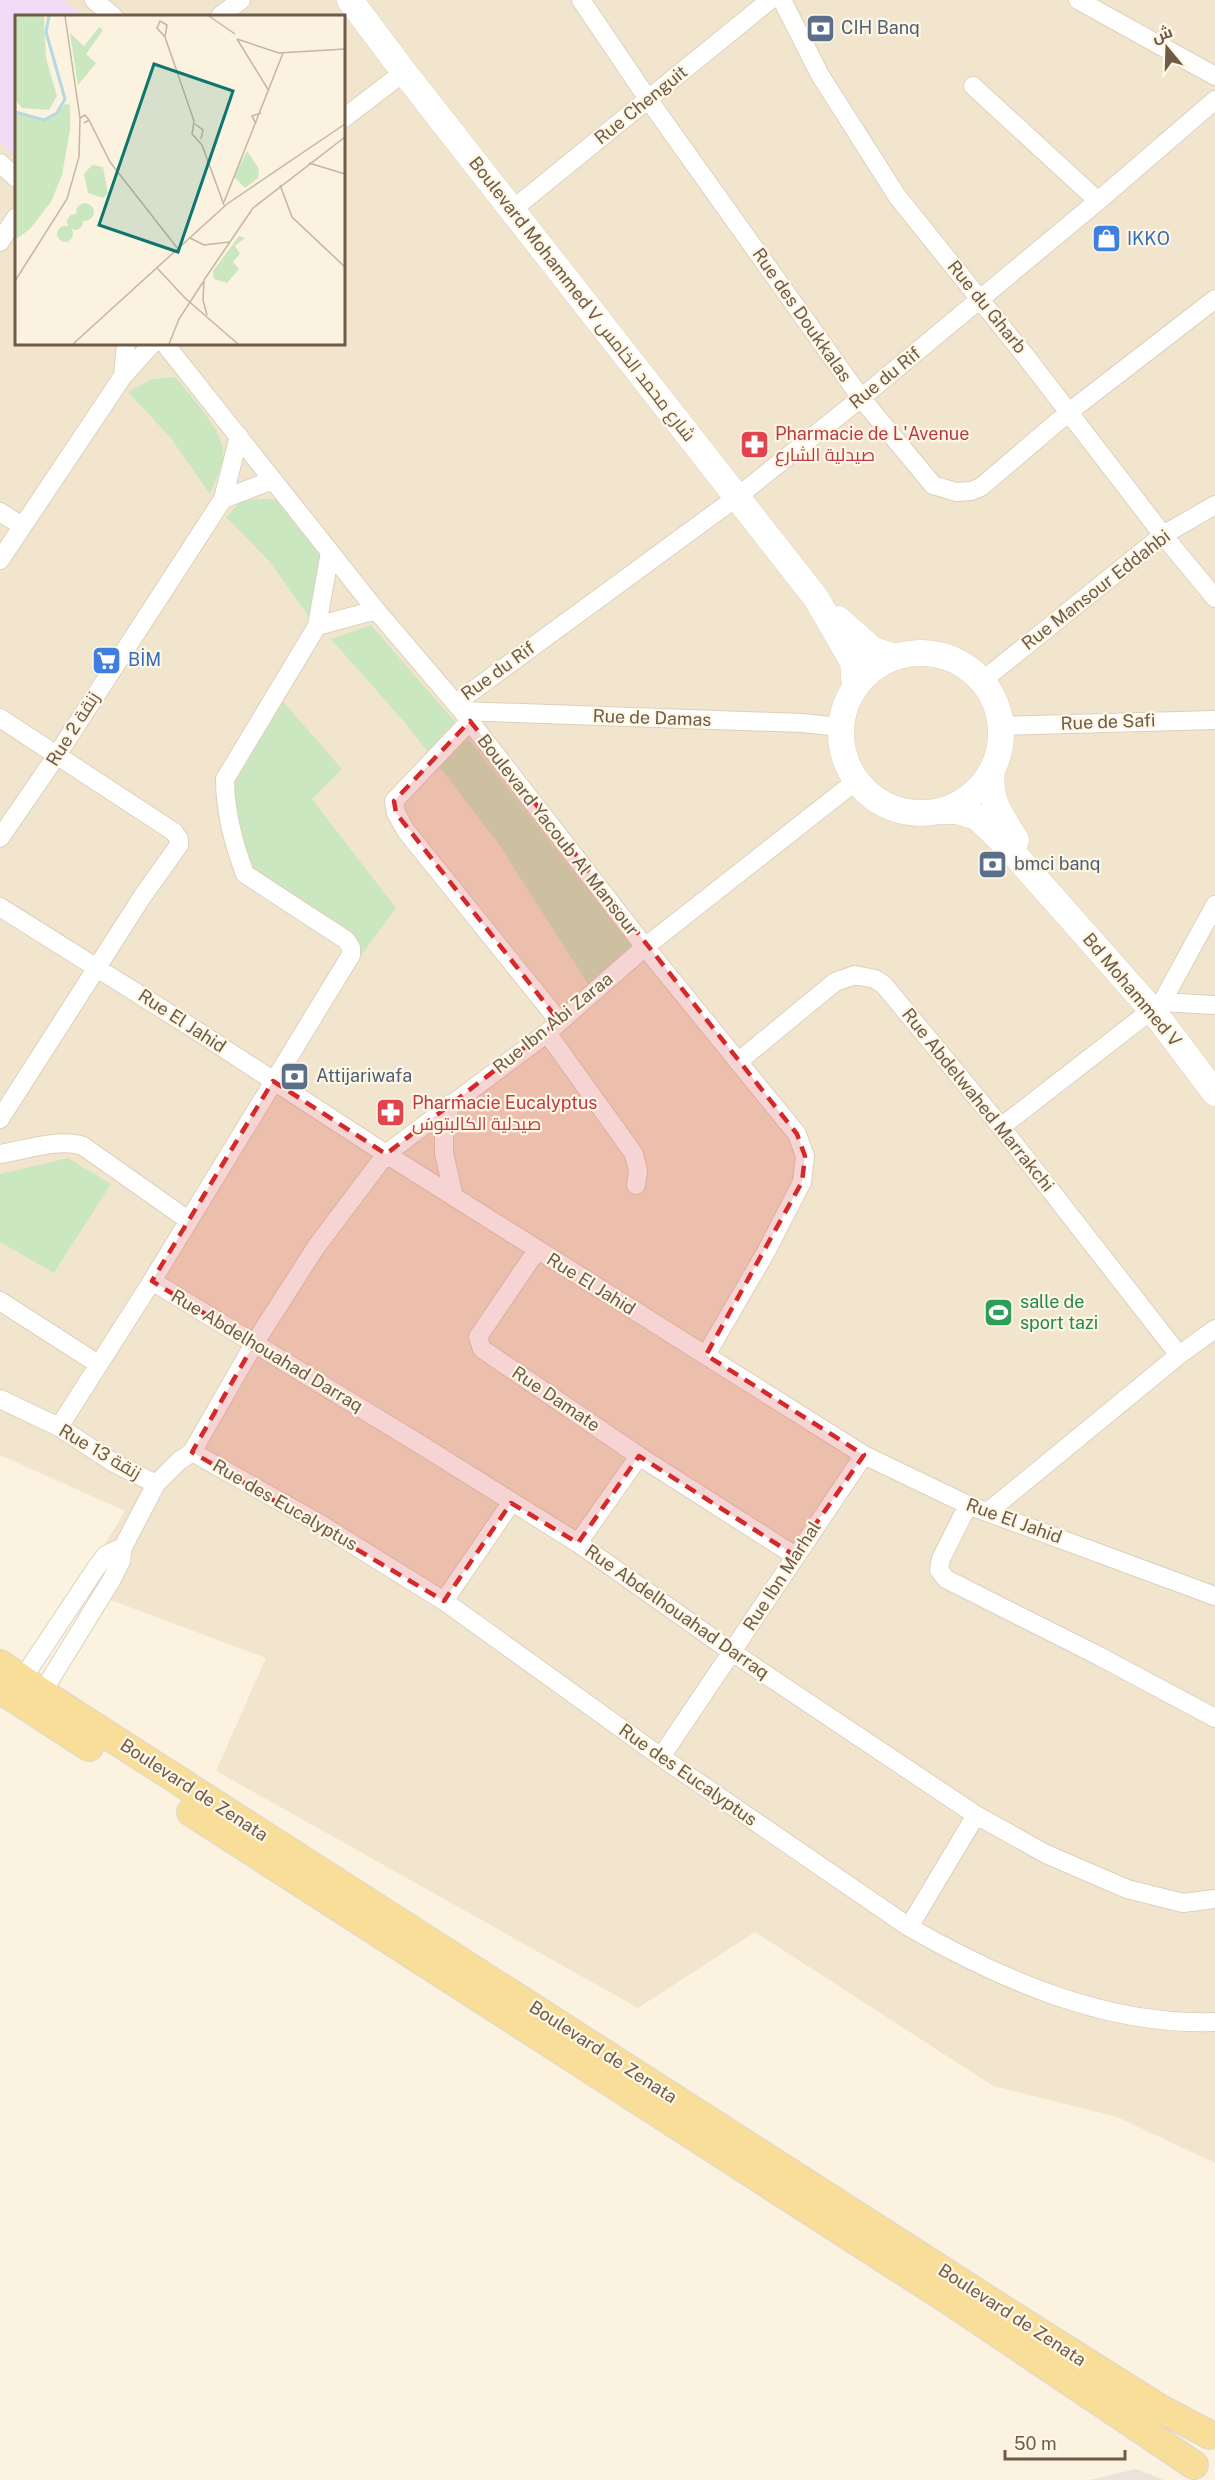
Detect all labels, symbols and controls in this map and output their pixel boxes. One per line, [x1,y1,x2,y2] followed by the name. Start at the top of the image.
[804,12,836,44] bank icon: CIH Banq
[15,15,345,345] inset map
[841,17,920,38] place label: CIH Banq
[1137,18,1197,78] north arrow
[1149,22,1175,47] text: ش
[590,61,691,148] street label: Rue Chenguit
[463,152,700,446] street label: Boulevard Mohammed V شارع محمد الخامس
[1090,223,1122,255] shop icon: IKKO
[1127,228,1170,249] place label: IKKO
[748,244,856,386] street label: Rue des Doukkalas
[944,256,1031,357] street label: Rue du Gharb
[845,342,925,413] street label: Rue du Rif
[775,423,970,467] place label: Pharmacie de L'Avenue صيدلية الشارع
[738,428,770,460] pharmacy icon: Pharmacie de L'Avenue صيدلية الشارع
[1017,525,1174,654] street label: Rue Mansour Eddahbi
[457,637,539,704] street label: Rue du Rif
[91,644,123,676] supermarket icon: BİM
[128,648,161,670] place label: BİM
[42,688,104,770] street label: Rue 2 زنقة
[592,705,712,730] street label: Rue de Damas
[1060,709,1156,734] street label: Rue de Safi
[473,730,643,939] street label: Boulevard Yacoub Al Mansour
[977,848,1009,880] bank icon: bmci banq
[1014,853,1100,874] place label: bmci banq
[1079,929,1186,1051] street label: Bd Mohammed V
[489,968,617,1077] street label: Rue Ibn Abi Zaraa
[135,984,230,1057] street label: Rue El Jahid
[898,1004,1059,1196] street label: Rue Abdelwahed Marrakchi
[279,1060,311,1092] bank icon: Attijariwafa
[316,1065,412,1086] place label: Attijariwafa
[412,1092,597,1135] place label: Pharmacie Eucalyptus صيدلية الكالبتوس
[375,1097,407,1129] pharmacy icon: Pharmacie Eucalyptus صيدلية الكالبتوس
[543,1248,639,1319] street label: Rue El Jahid
[168,1285,367,1416] street label: Rue Abdelhouahad Darraq
[1020,1291,1098,1333] place label: salle de sport tazi
[983,1296,1015,1328] sports icon: salle de sport tazi
[508,1362,604,1436] street label: Rue Damate
[55,1420,145,1484] street label: Rue 13 زنقة
[209,1455,361,1555] street label: Rue des Eucalyptus
[963,1494,1065,1548] street label: Rue El Jahid
[738,1517,825,1634] street label: Rue Ibn Marhal
[581,1540,773,1683] street label: Rue Abdelhouahad Darraq
[615,1719,761,1830] street label: Rue des Eucalyptus
[116,1734,272,1845] street label: Boulevard de Zenata
[525,1996,681,2107] street label: Boulevard de Zenata
[934,2259,1090,2370] street label: Boulevard de Zenata
[1005,2423,1125,2461] scale bar
[1014,2433,1057,2454] text: 50 m

